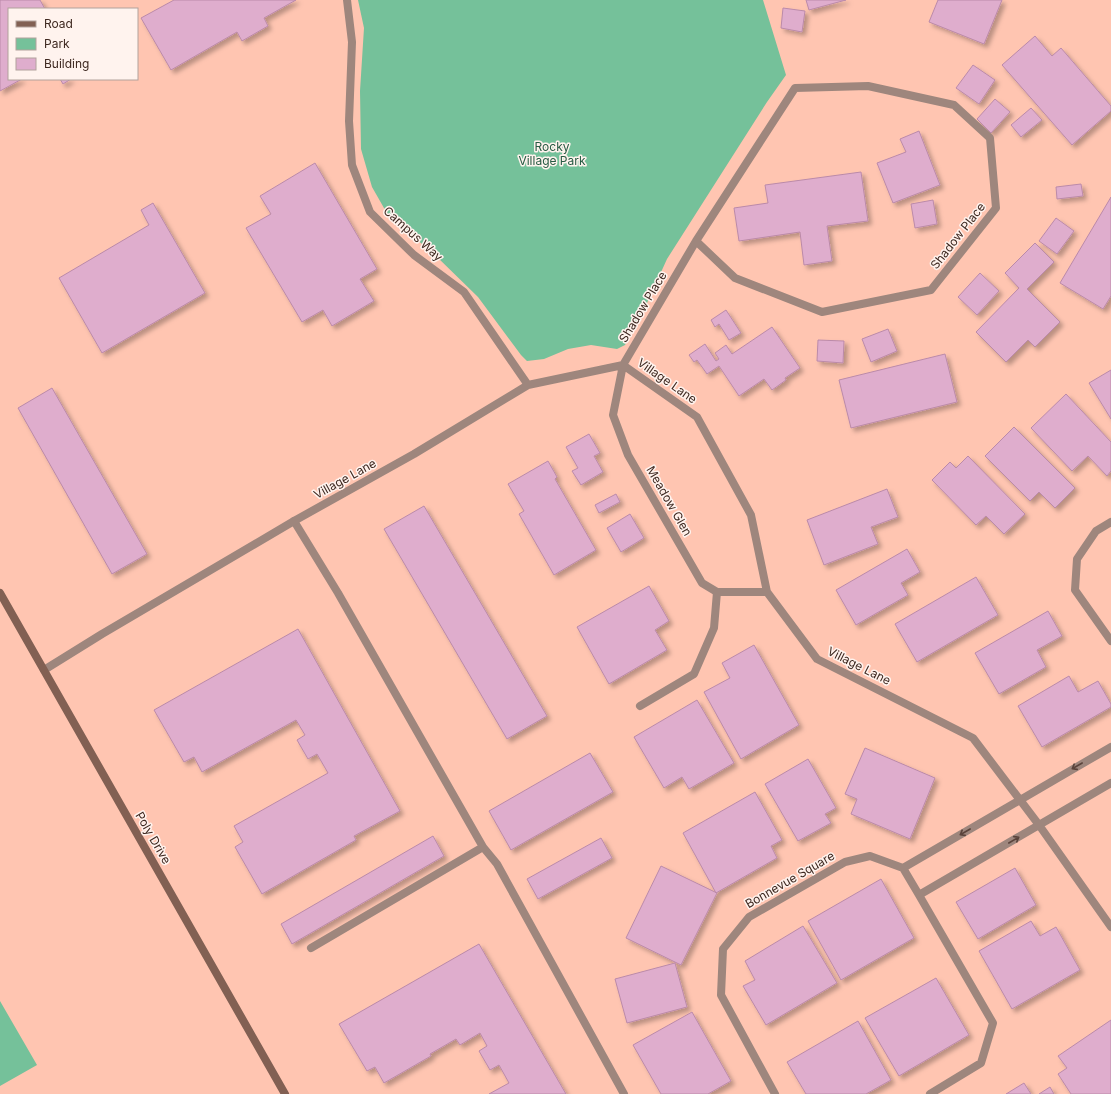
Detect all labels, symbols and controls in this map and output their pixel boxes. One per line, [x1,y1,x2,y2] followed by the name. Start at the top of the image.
[8,8,138,80] legend
[44,16,73,31] text: Road
[44,36,70,51] text: Park
[44,56,89,71] text: Building
[518,139,586,168] park label: Rocky Village Park
[927,199,988,272] street label: Shadow Place
[381,203,446,264] street label: Campus Way
[615,268,670,345] street label: Shadow Place
[635,355,700,407] street label: Village Lane
[311,455,379,502] street label: Village Lane
[643,463,695,538] street label: Meadow Glen
[825,643,893,688] street label: Village Lane
[1071,763,1083,771] one-way arrow
[133,809,174,866] street label: Poly Drive
[959,828,971,836] one-way arrow
[1008,836,1020,844] one-way arrow
[743,848,837,911] street label: Bonnevue Square

